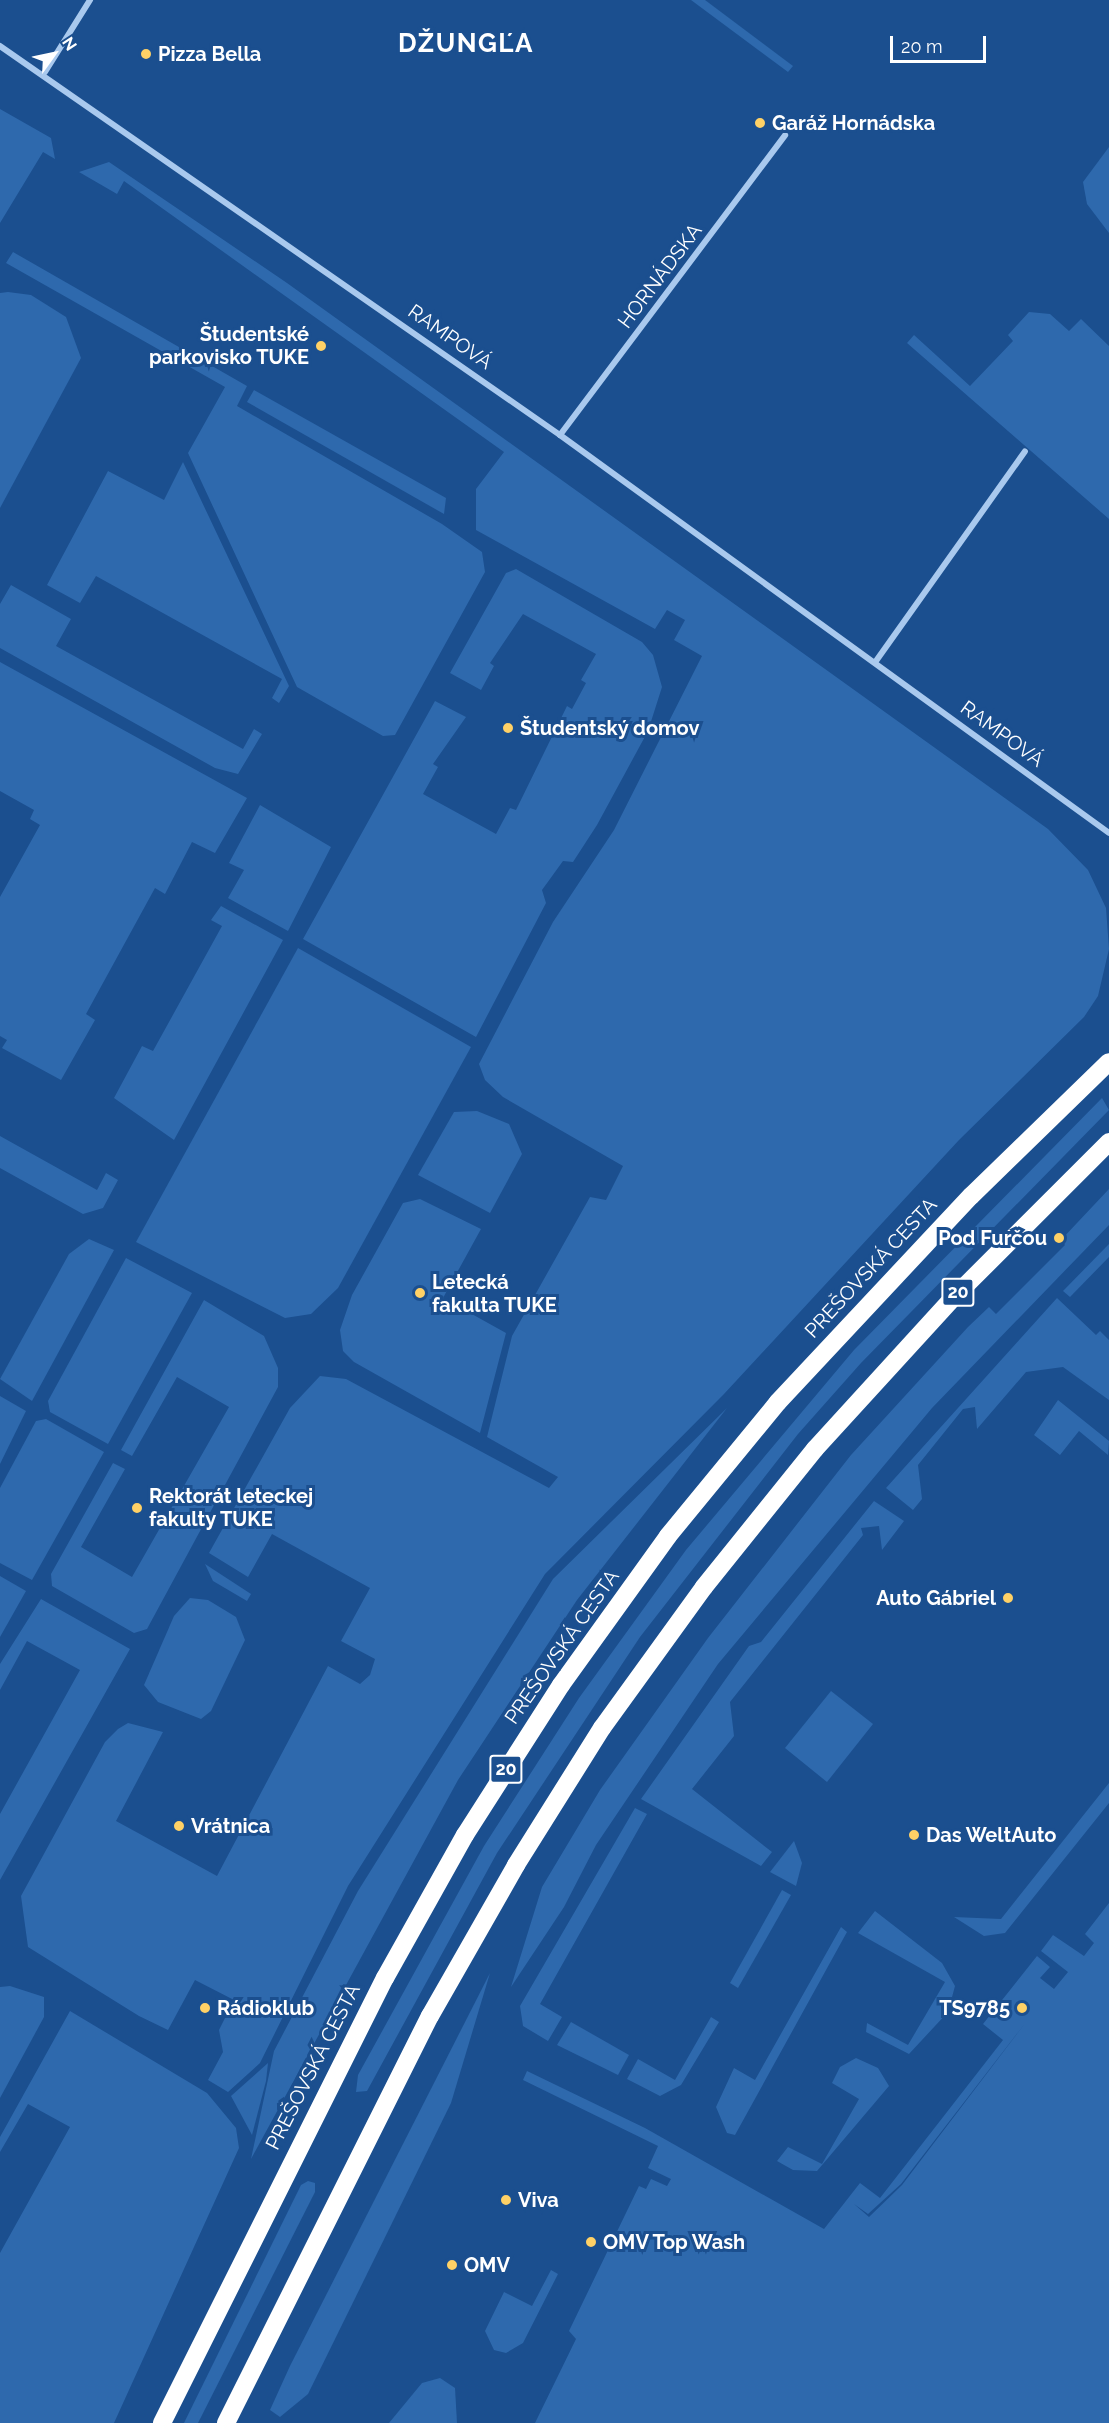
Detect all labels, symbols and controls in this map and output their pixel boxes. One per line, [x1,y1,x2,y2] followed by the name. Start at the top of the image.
[24,24,84,84] north arrow
[893,24,989,62] scale bar
[398,28,534,60] district label: DŽUNGĽA
[58,34,81,54] text: N
[901,36,943,57] text: 20 m
[158,42,261,66] place label: Pizza Bella
[139,47,153,61] marker: Pizza Bella
[772,111,935,135] place label: Garáž Hornádska
[753,116,767,130] marker: Garáž Hornádska
[613,219,707,333] street label: HORNÁDSKA
[403,299,497,375] street label: RAMPOVÁ
[148,322,309,369] place label: Študentské parkovisko TUKE
[314,339,328,353] marker: Študentské parkovisko TUKE
[956,696,1048,772] street label: RAMPOVÁ
[520,716,700,740] place label: Študentský domov
[501,721,515,735] marker: Študentský domov
[800,1193,942,1343] street label: PREŠOVSKÁ CESTA
[938,1226,1047,1250] place label: Pod Furčou
[1052,1231,1066,1245] marker: Pod Furčou
[432,1270,557,1317] place label: Letecká fakulta TUKE
[940,1277,976,1307] road number: 20
[413,1286,427,1300] marker: Letecká fakulta TUKE
[149,1484,313,1531] place label: Rektorát leteckej fakulty TUKE
[130,1501,144,1515] marker: Rektorát leteckej fakulty TUKE
[500,1565,624,1729] street label: PREŠOVSKÁ CESTA
[876,1586,996,1610] place label: Auto Gábriel
[1001,1591,1015,1605] marker: Auto Gábriel
[488,1754,524,1784] road number: 20
[191,1814,270,1838] place label: Vrátnica
[172,1819,186,1833] marker: Vrátnica
[926,1823,1057,1847] place label: Das WeltAuto
[907,1828,921,1842] marker: Das WeltAuto
[261,1980,365,2154] street label: PREŠOVSKÁ CESTA
[217,1996,314,2020] place label: Rádioklub
[939,1996,1010,2020] place label: TS9785
[198,2001,212,2015] marker: Rádioklub
[1015,2001,1029,2015] marker: TS9785
[518,2188,559,2212] place label: Viva
[499,2193,513,2207] marker: Viva
[603,2230,747,2254] place label: OMV Top Wash
[584,2235,598,2249] marker: OMV Top Wash
[464,2253,510,2277] place label: OMV
[445,2258,459,2272] marker: OMV

